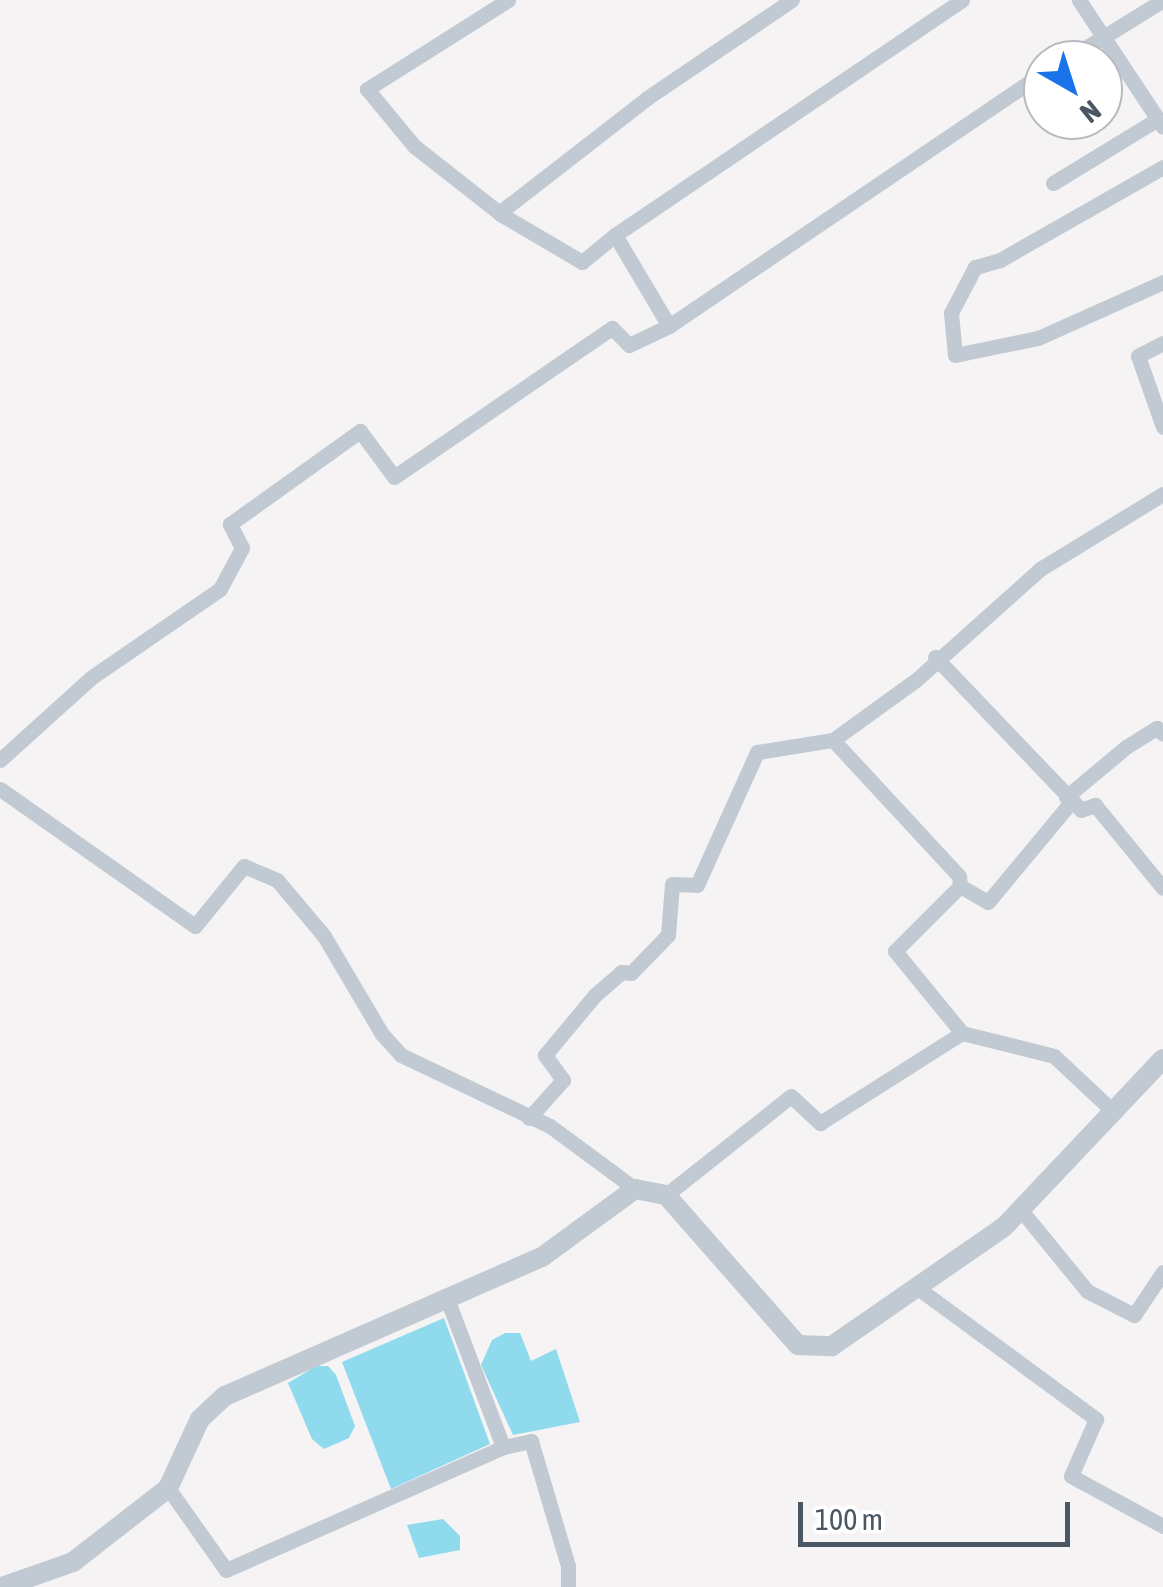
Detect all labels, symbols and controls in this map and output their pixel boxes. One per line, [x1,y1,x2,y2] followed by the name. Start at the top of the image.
[1023,40,1123,140] north arrow
[1074,94,1107,129] text: N
[803,1482,1076,1544] scale bar
[815,1502,883,1536] text: 100 m

